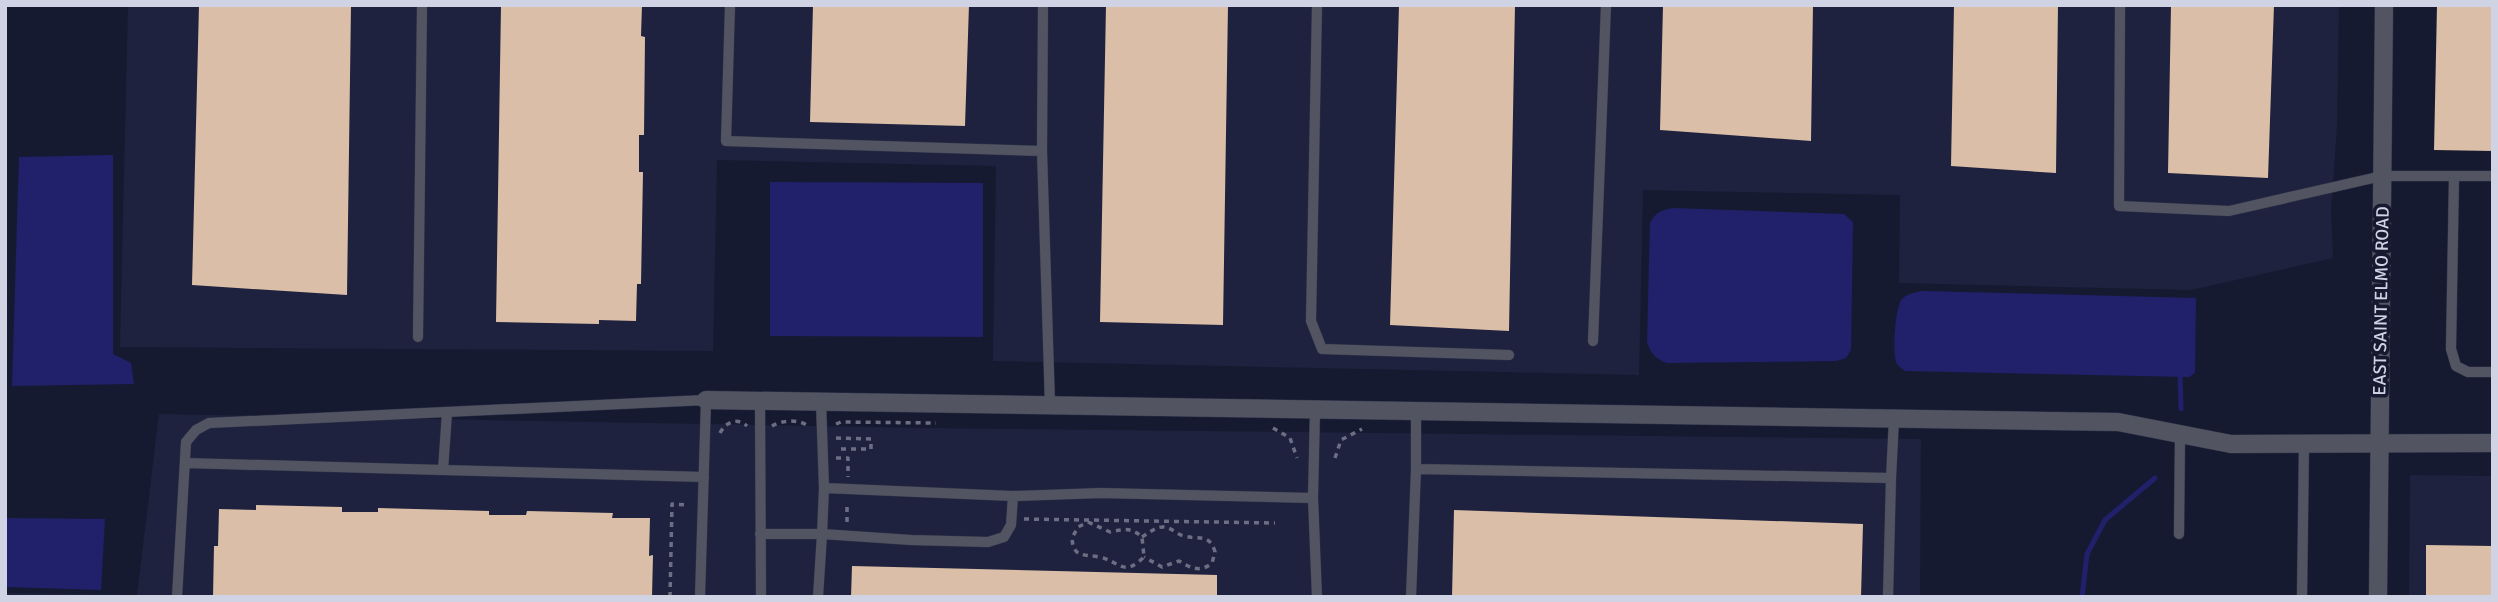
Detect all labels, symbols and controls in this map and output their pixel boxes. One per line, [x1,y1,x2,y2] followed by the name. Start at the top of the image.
[2368,206,2394,396] street label: EAST SAINT ELMO ROAD

